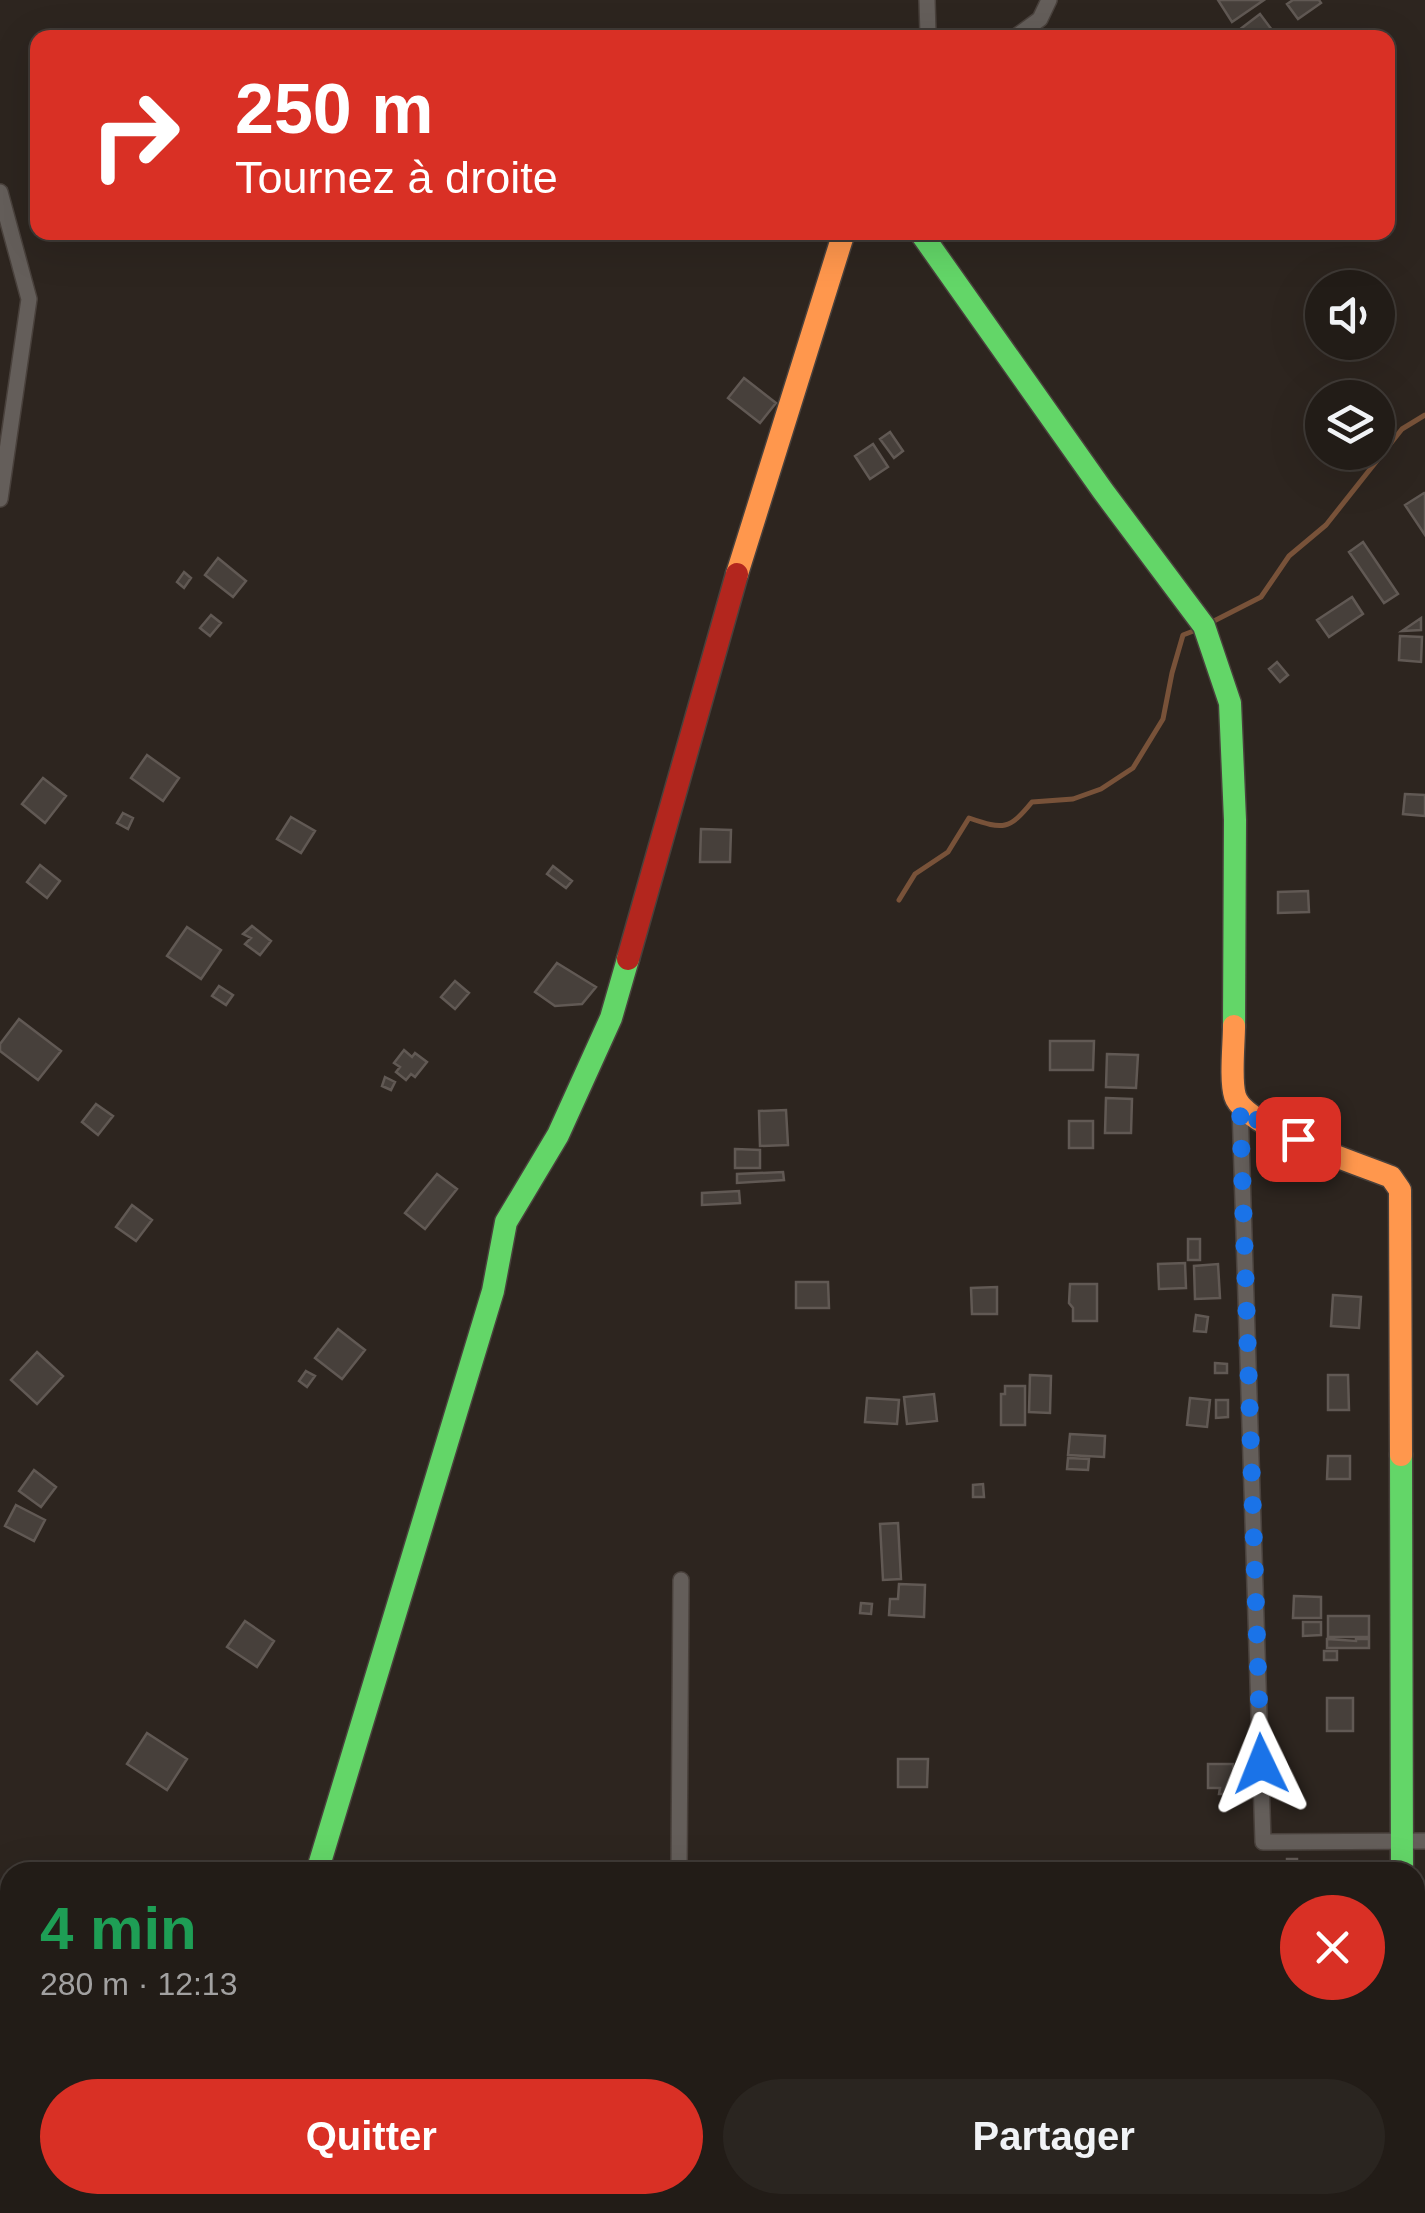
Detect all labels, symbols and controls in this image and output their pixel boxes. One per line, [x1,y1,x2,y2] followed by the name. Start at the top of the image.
[70,70,200,200] icon: right
[235,70,433,148] text: 250 m
[235,152,558,203] text: Tournez à droite
[1305,270,1395,470] map controls
[1305,270,1395,360] button: sound
[1305,380,1395,470] button: layers
[1256,1097,1341,1182] pin
[1271,1112,1326,1167] icon: arrive
[1209,1712,1313,1816] position arrow
[40,1895,197,1962] text: 4 min
[1280,1895,1385,2000] button: close
[40,1966,237,2002] text: 280 m · 12:13
[40,2079,703,2194] button: Quitter
[723,2079,1385,2194] button: Partager

